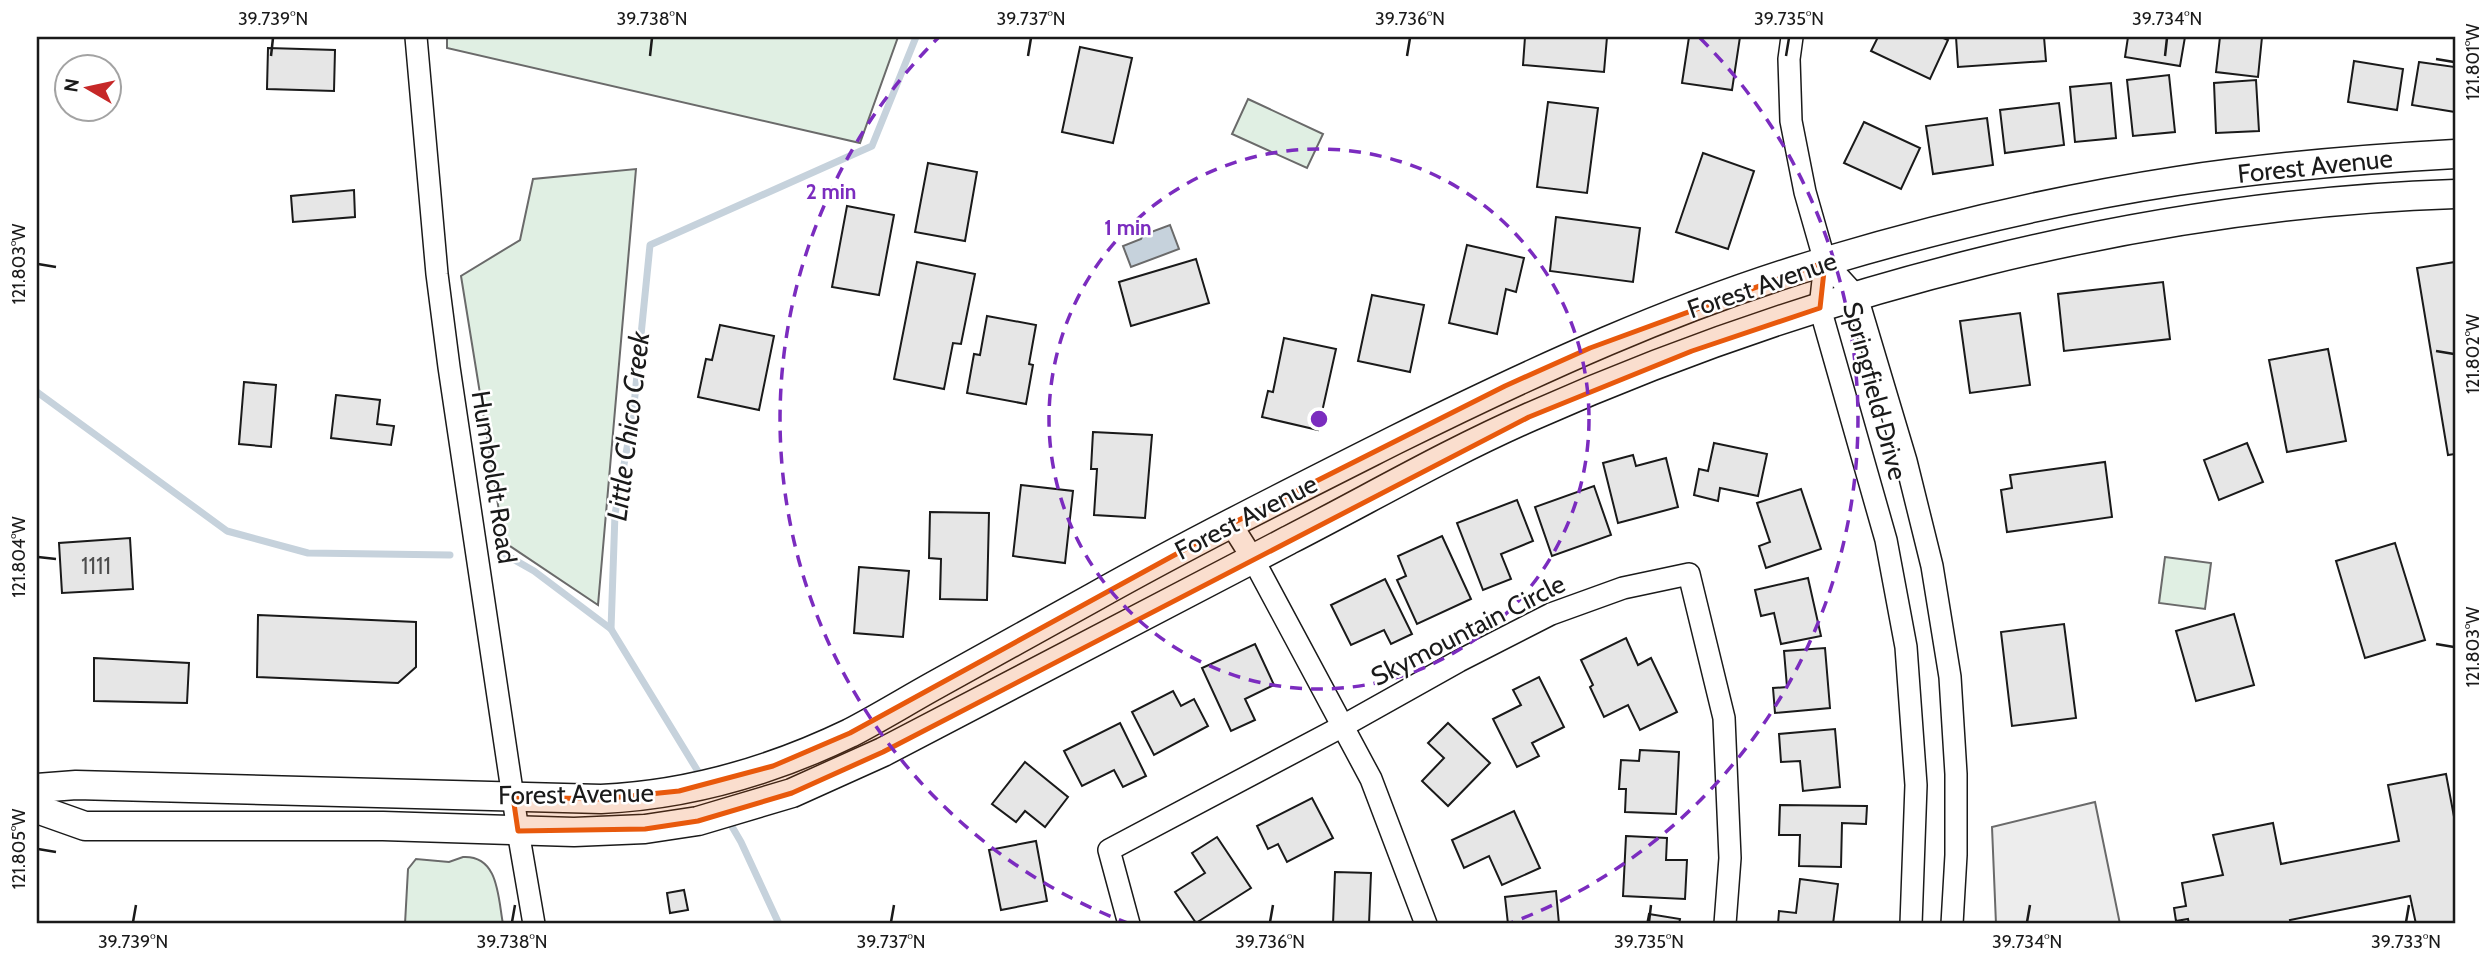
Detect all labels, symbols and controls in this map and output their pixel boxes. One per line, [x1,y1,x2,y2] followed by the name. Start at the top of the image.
[238,8,308,30] text: 39.739°N
[617,8,687,30] text: 39.738°N
[996,8,1066,30] text: 39.737°N
[1375,8,1445,30] text: 39.736°N
[1754,8,1824,30] text: 39.735°N
[2132,8,2202,30] text: 39.734°N
[2462,24,2484,100] text: 121.801°W
[52,52,122,122] north arrow
[59,77,84,94] text: N
[2236,142,2394,190] street label: Forest Avenue
[806,179,856,204] text: 2 min
[1104,215,1152,240] text: 1 min
[8,224,30,304] text: 121.803°W
[1683,245,1841,325] street label: Forest Avenue
[1836,299,1914,483] street label: Springfield Drive
[2462,314,2484,394] text: 121.802°W
[600,328,657,523] water label: Little Chico Creek
[465,388,523,566] street label: Humboldt Road
[1307,407,1331,431] centre of rings
[1169,467,1323,567] street label: Forest Avenue
[8,517,30,597] text: 121.804°W
[81,552,111,580] house number: 1111
[1366,567,1570,693] street label: Skymountain Circle
[2462,607,2484,687] text: 121.803°W
[498,777,654,811] street label: Forest Avenue
[8,809,30,889] text: 121.805°W
[98,931,168,953] text: 39.739°N
[477,931,547,953] text: 39.738°N
[856,931,926,953] text: 39.737°N
[1235,931,1305,953] text: 39.736°N
[1614,931,1684,953] text: 39.735°N
[1992,931,2062,953] text: 39.734°N
[2371,931,2441,953] text: 39.733°N

